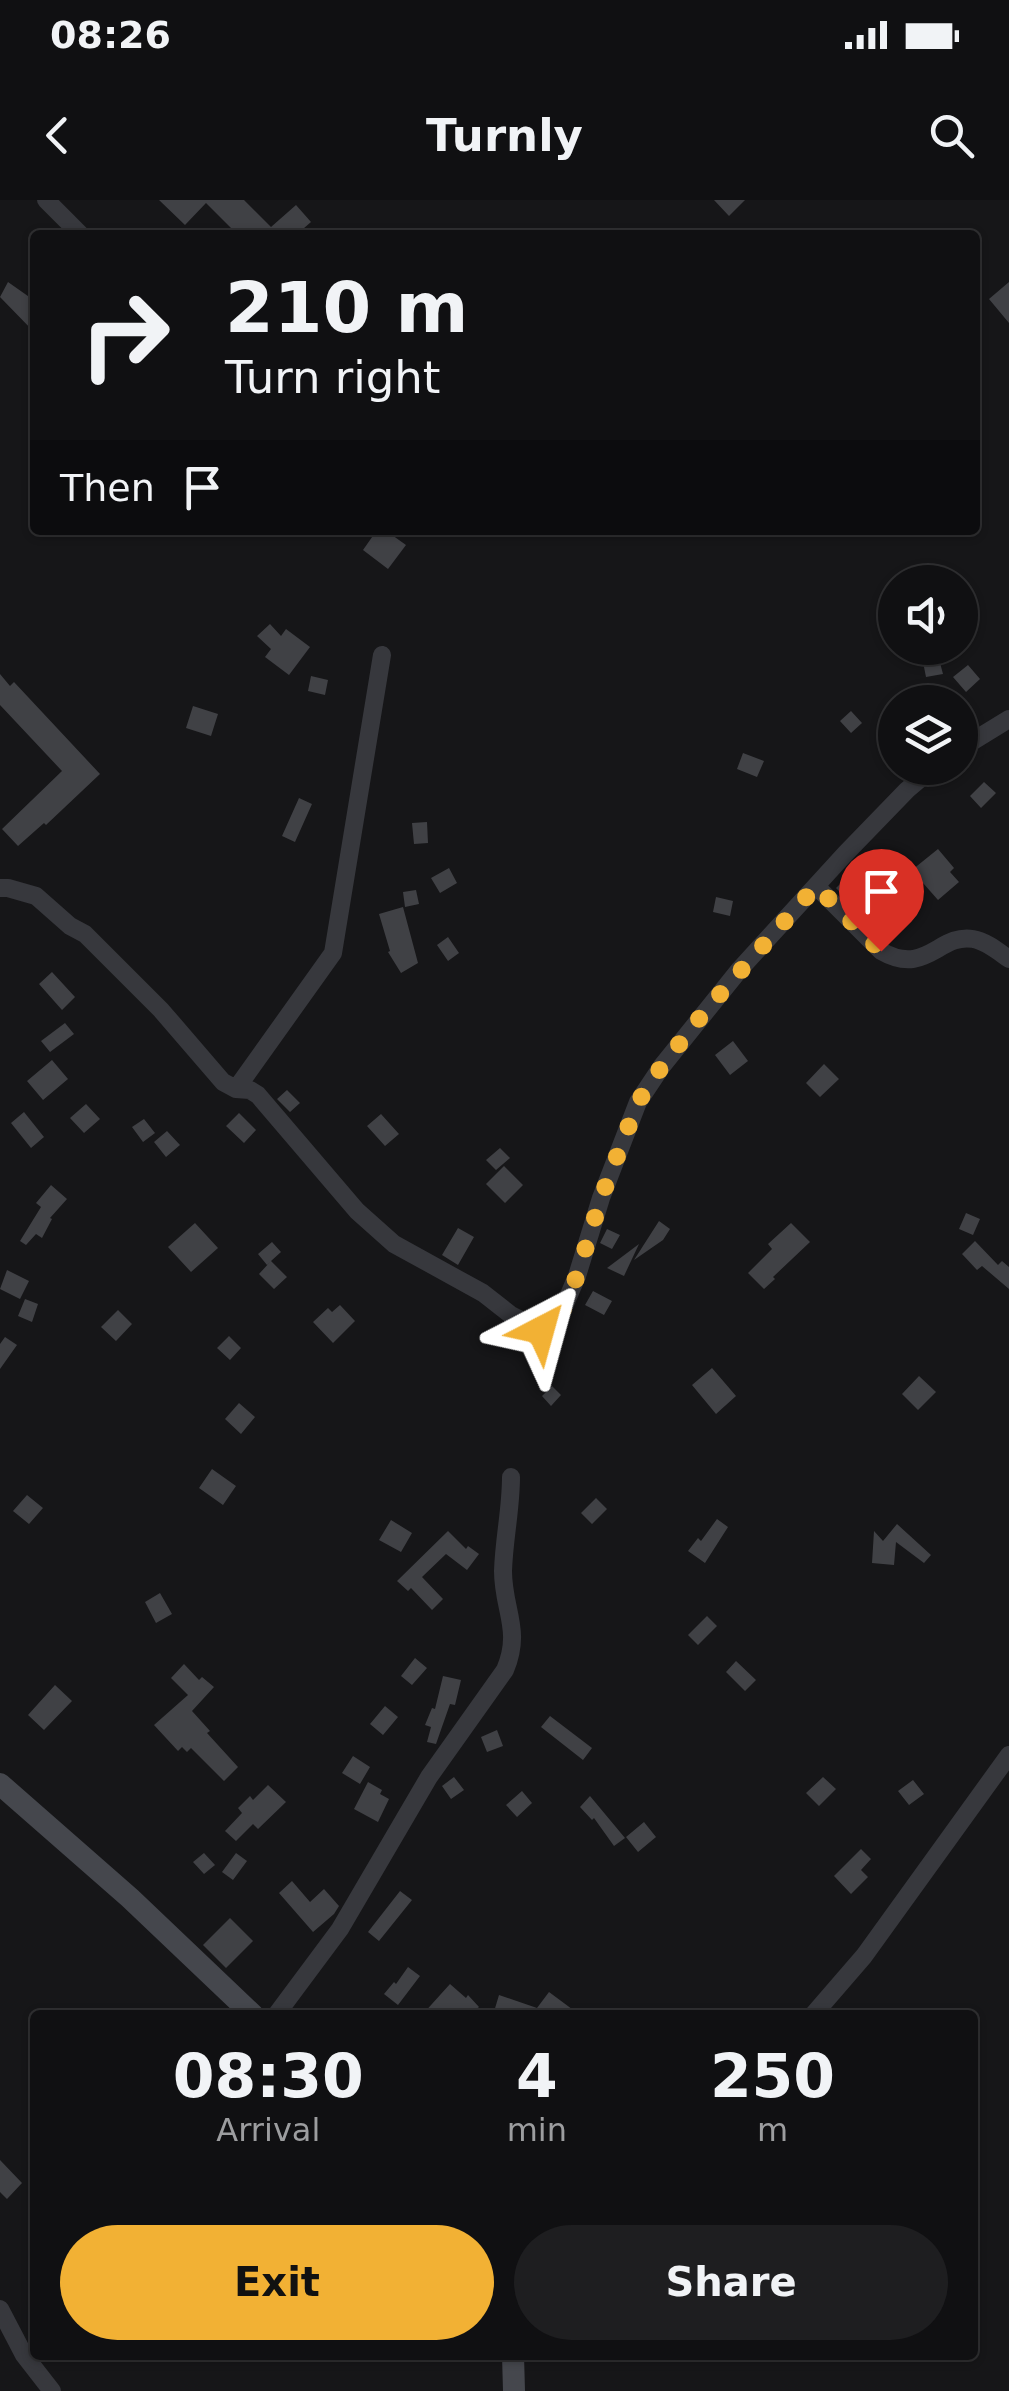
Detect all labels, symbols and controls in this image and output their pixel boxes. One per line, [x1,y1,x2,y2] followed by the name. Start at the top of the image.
[50,13,171,57] text: 08:26
[30,108,85,163] icon: back
[924,108,979,163] icon: search
[426,109,583,162] text: Turnly
[225,267,468,349] text: 210 m
[60,270,190,400] icon: right
[225,351,440,404] text: Turn right
[175,460,230,515] icon: arrive
[60,466,155,510] text: Then
[878,565,978,785] map controls
[878,565,978,665] button: sound
[878,685,978,785] button: layers
[839,849,924,952] pin
[854,864,909,919] icon: arrive
[489,1278,593,1382] position arrow
[173,2041,364,2111] text: 08:30
[516,2041,558,2111] text: 4
[710,2041,835,2111] text: 250
[216,2111,320,2149] text: Arrival
[507,2111,567,2149] text: min
[757,2111,788,2149] text: m
[60,2225,494,2340] button: Exit
[514,2225,948,2340] button: Share

